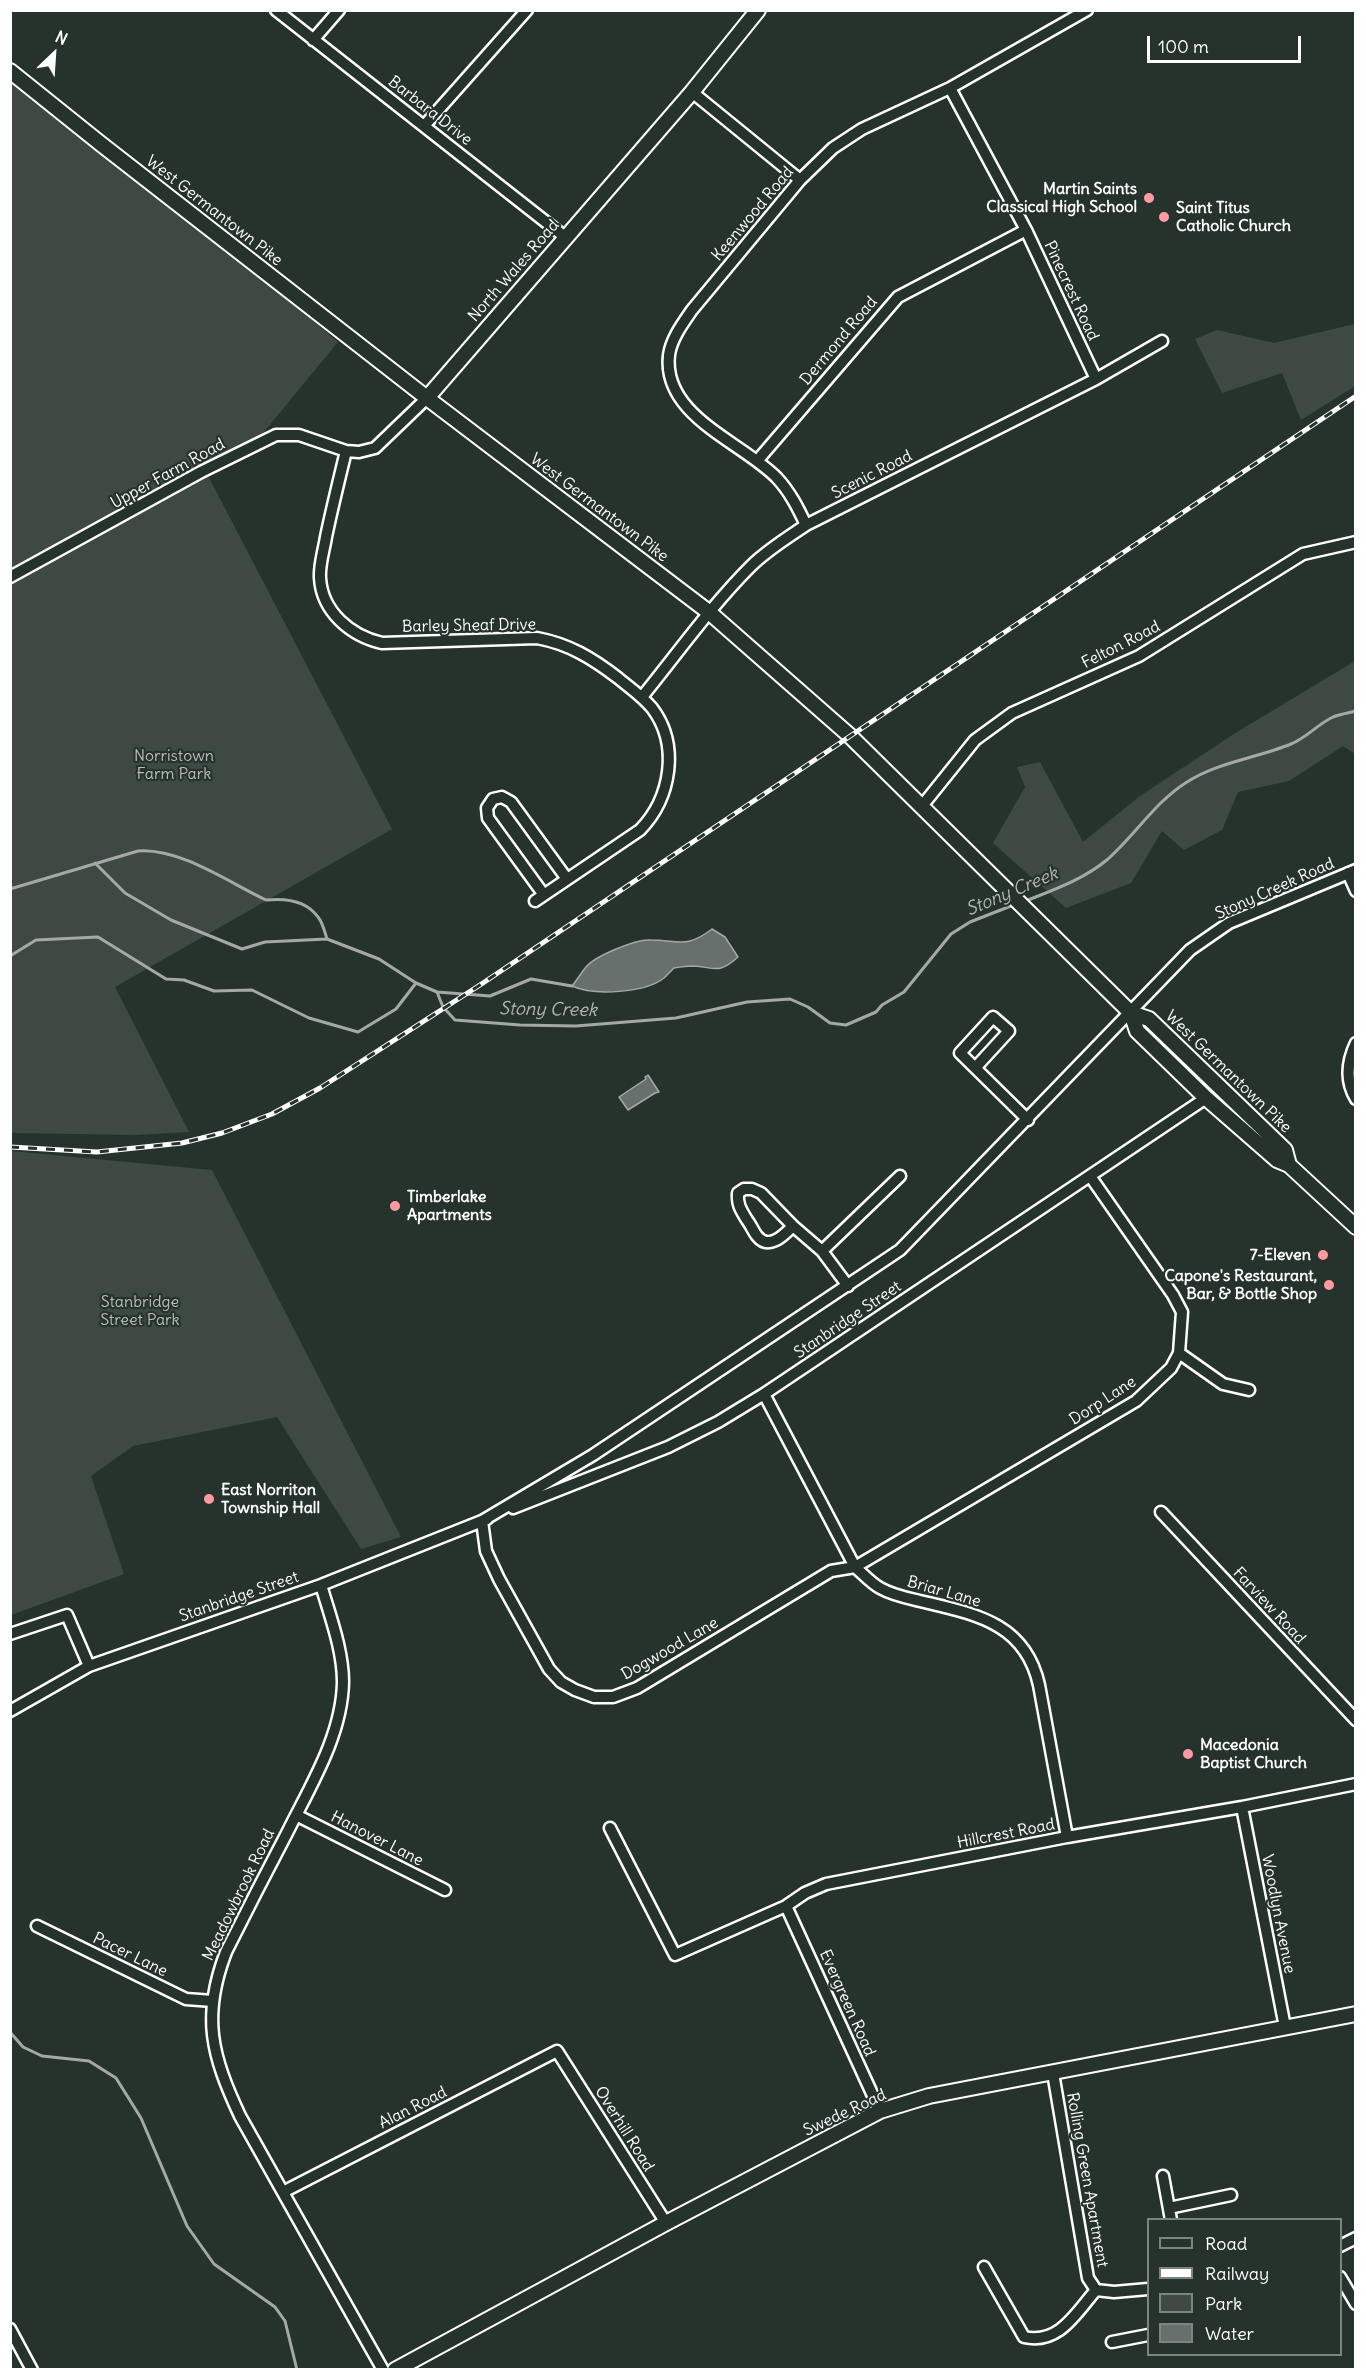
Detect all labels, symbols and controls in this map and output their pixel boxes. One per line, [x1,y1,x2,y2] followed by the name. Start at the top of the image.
[24,24,84,84] north arrow
[1150,24,1304,62] scale bar
[52,26,71,49] text: N
[1158,35,1209,58] text: 100 m
[384,72,476,150] street label: Barbara Drive
[142,152,286,270] street label: West Germantown Pike
[708,163,798,265] street label: Keenwood Road
[986,179,1137,217] place label: Martin Saints Classical High School
[1142,191,1156,205] marker: Martin Saints Classical High School
[1176,198,1291,236] place label: Saint Titus Catholic Church
[1157,210,1171,224] marker: Saint Titus Catholic Church
[464,216,564,326] street label: North Wales Road
[1039,238,1103,344] street label: Pinecrest Road
[796,293,882,389] street label: Dermond Road
[108,435,228,513] street label: Upper Farm Road
[829,447,915,503] street label: Scenic Road
[526,450,672,566] street label: West Germantown Pike
[402,615,536,637] street label: Barley Sheaf Drive
[1079,617,1163,673] street label: Felton Road
[134,746,214,784] park label: Norristown Farm Park
[1212,854,1338,924] street label: Stony Creek Road
[963,863,1061,921] water label: Stony Creek
[499,998,597,1022] water label: Stony Creek
[1161,1007,1295,1137] street label: West Germantown Pike
[407,1187,492,1225] place label: Timberlake Apartments
[388,1199,402,1213] marker: Timberlake Apartments
[1250,1245,1311,1265] place label: 7-Eleven
[1316,1248,1330,1262] marker: 7-Eleven
[1164,1266,1317,1304] place label: Capone's Restaurant, Bar, & Bottle Shop
[791,1277,905,1363] street label: Stanbridge Street
[1322,1278,1336,1292] marker: Capone's Restaurant, Bar, & Bottle Shop
[100,1292,180,1330] park label: Stanbridge Street Park
[1066,1372,1140,1430] street label: Dorp Lane
[221,1480,320,1518] place label: East Norriton Township Hall
[202,1492,216,1506] marker: East Norriton Township Hall
[1229,1564,1309,1648] street label: Farview Road
[177,1568,301,1626] street label: Stanbridge Street
[905,1572,983,1612] street label: Briar Lane
[618,1614,722,1684] street label: Dogwood Lane
[1200,1735,1307,1773] place label: Macedonia Baptist Church
[1181,1747,1195,1761] marker: Macedonia Baptist Church
[328,1807,426,1871] street label: Hanover Lane
[956,1815,1056,1853] street label: Hillcrest Road
[199,1826,279,1964] street label: Meadowbrook Road
[1257,1853,1299,1975] street label: Woodlyn Avenue
[90,1929,170,1981] street label: Pacer Lane
[815,1947,879,2059] street label: Evergreen Road
[376,2083,450,2133] street label: Alan Road
[590,2083,658,2175] street label: Overhill Road
[801,2085,889,2141] street label: Swede Road
[1062,2091,1112,2269] street label: Rolling Green Apartment
[1147,2218,1342,2356] legend
[1205,2232,1247,2255] text: Road
[1205,2262,1269,2285] text: Railway
[1205,2292,1242,2315] text: Park
[1205,2322,1254,2345] text: Water

